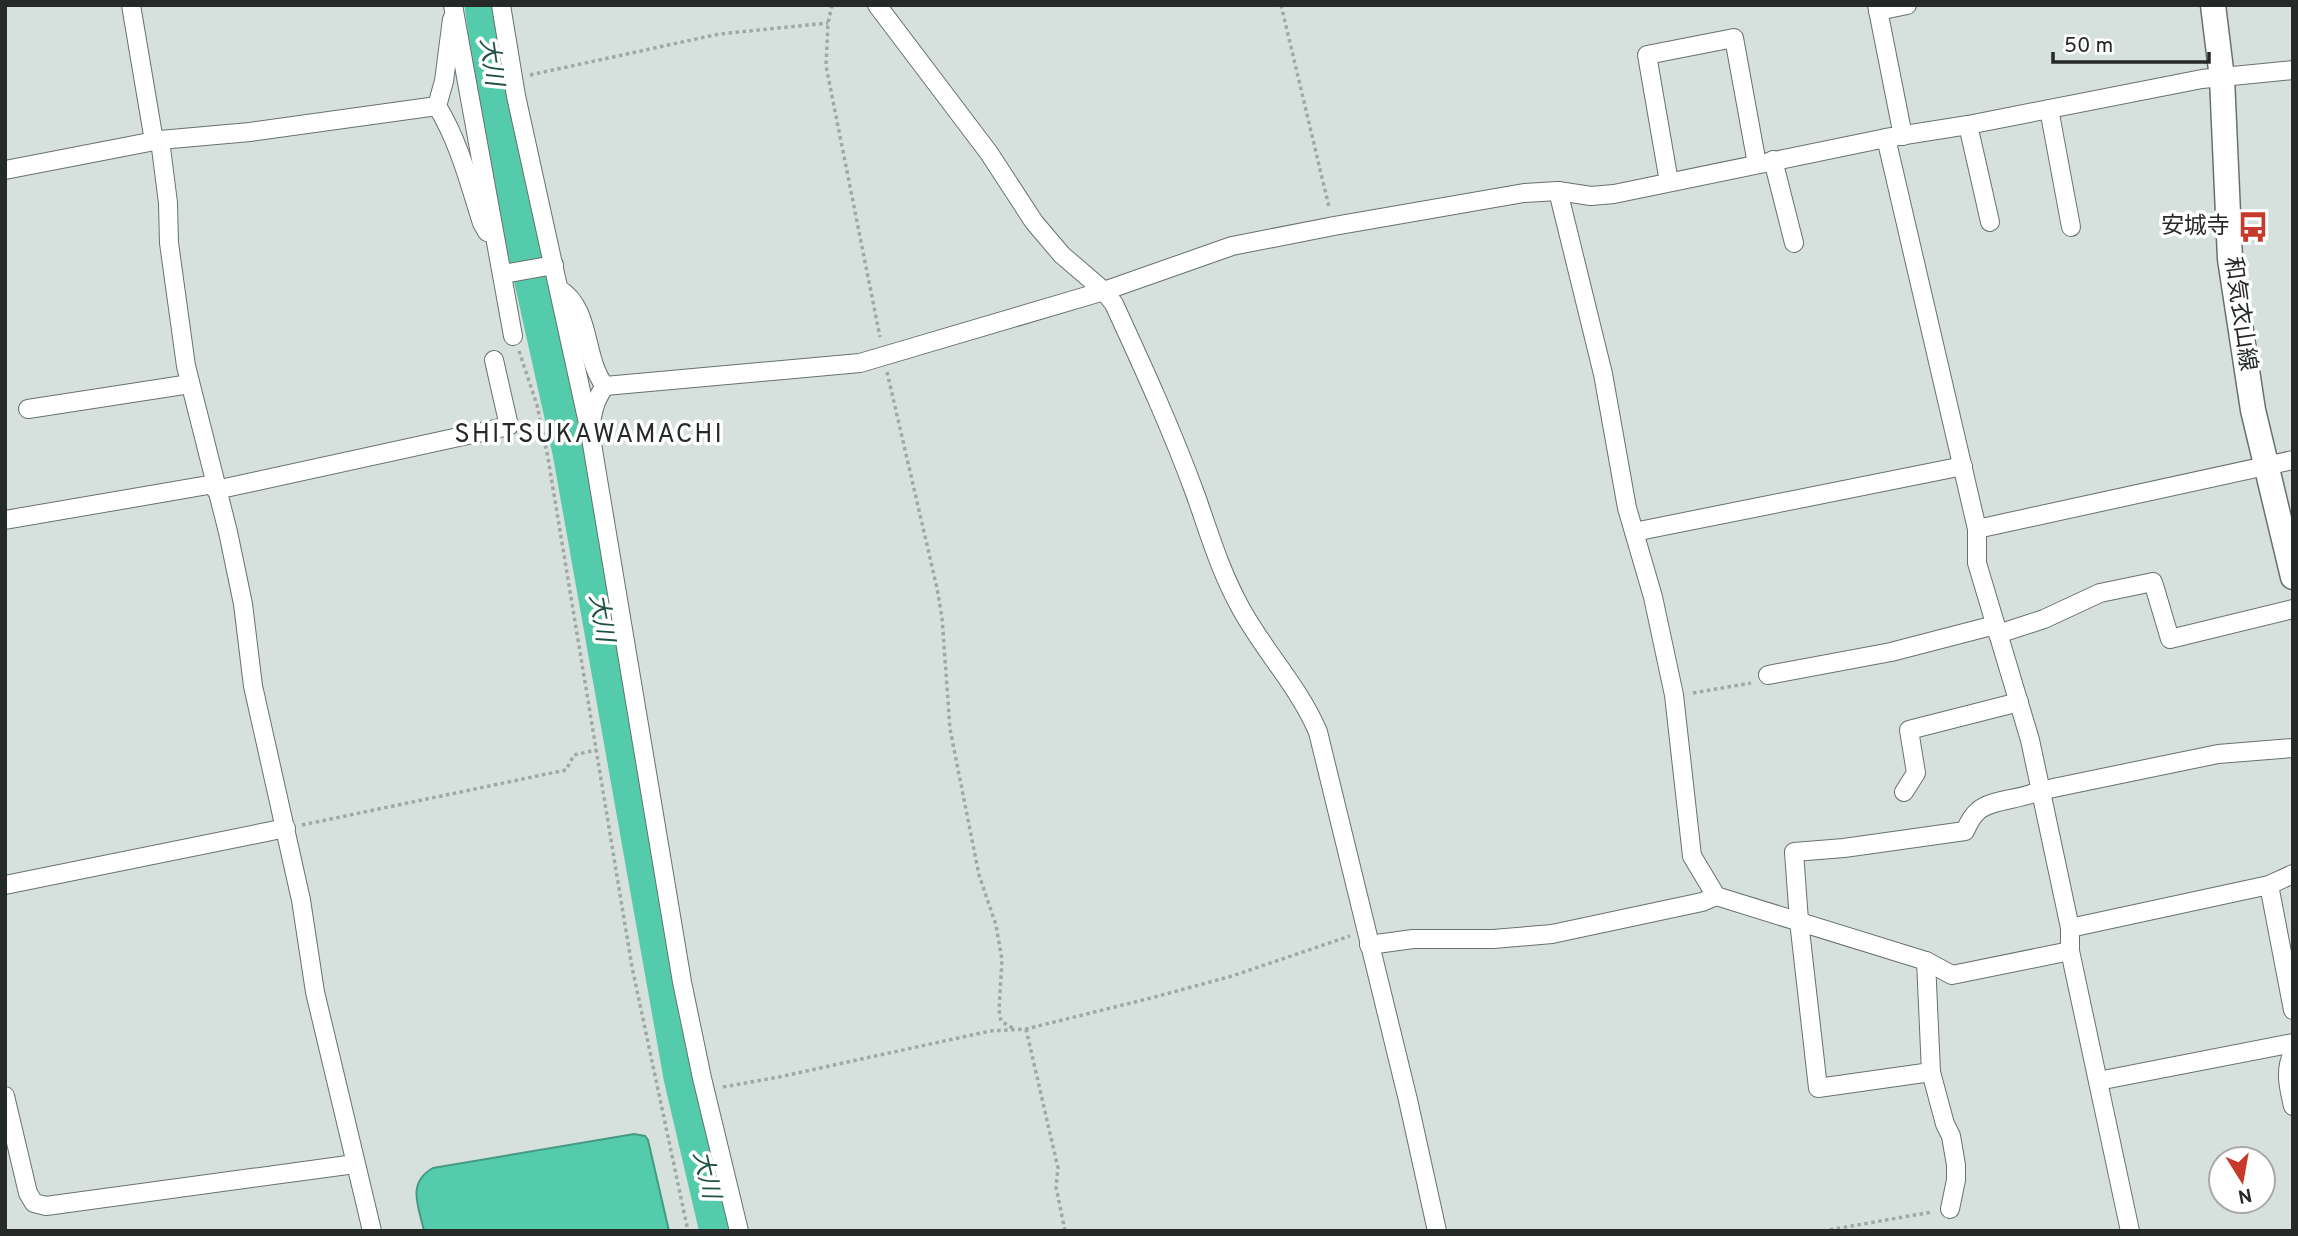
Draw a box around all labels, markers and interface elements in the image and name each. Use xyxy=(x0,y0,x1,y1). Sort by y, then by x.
scale bar xyxy=(2053,21,2209,65)
text: 50 m xyxy=(2064,33,2113,60)
water label: 大川 xyxy=(472,36,509,91)
bus stop icon: 安城寺 xyxy=(2236,210,2270,244)
place label: 安城寺 xyxy=(2161,213,2230,242)
street label: 和気衣山線 xyxy=(2217,255,2261,373)
district label: SHITSUKAWAMACHI xyxy=(454,419,724,452)
water label: 大川 xyxy=(581,592,619,647)
north arrow xyxy=(2207,1145,2277,1215)
water label: 大川 xyxy=(685,1148,726,1205)
text: N xyxy=(2236,1182,2254,1208)

